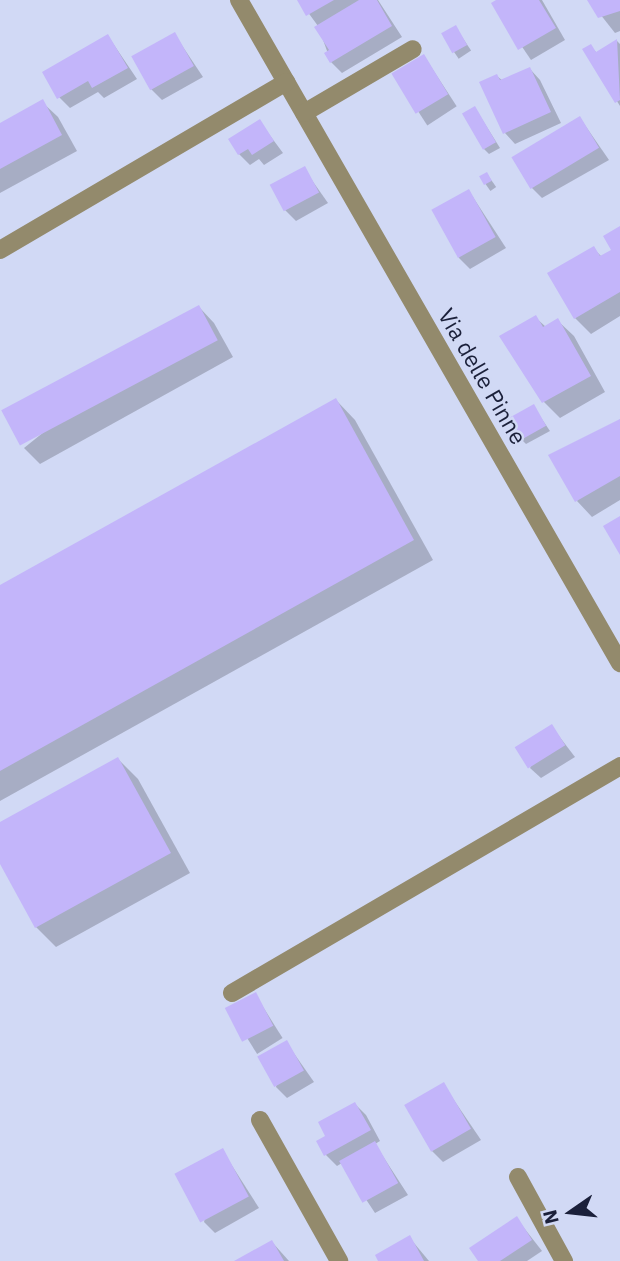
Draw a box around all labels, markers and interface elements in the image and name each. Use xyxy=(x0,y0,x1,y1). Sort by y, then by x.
street label: Via delle Pinne xyxy=(433,303,533,449)
north arrow xyxy=(536,1177,606,1247)
text: N xyxy=(537,1208,564,1227)

